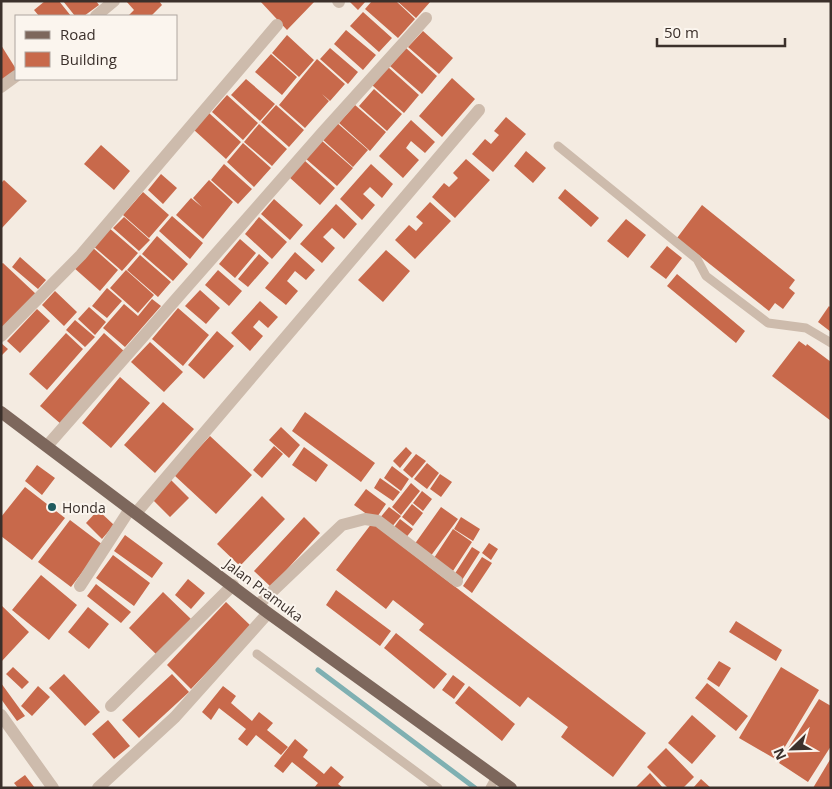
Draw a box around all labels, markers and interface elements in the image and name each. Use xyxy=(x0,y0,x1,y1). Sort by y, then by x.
legend xyxy=(15,15,178,80)
scale bar xyxy=(657,15,784,47)
text: 50 m xyxy=(664,22,699,42)
text: Road xyxy=(60,24,96,44)
text: Building xyxy=(60,49,117,69)
place label: Honda xyxy=(62,498,106,517)
marker: Honda xyxy=(46,501,58,513)
street label: Jalan Pramuka xyxy=(219,553,307,626)
north arrow xyxy=(767,724,817,774)
text: N xyxy=(769,745,791,763)

